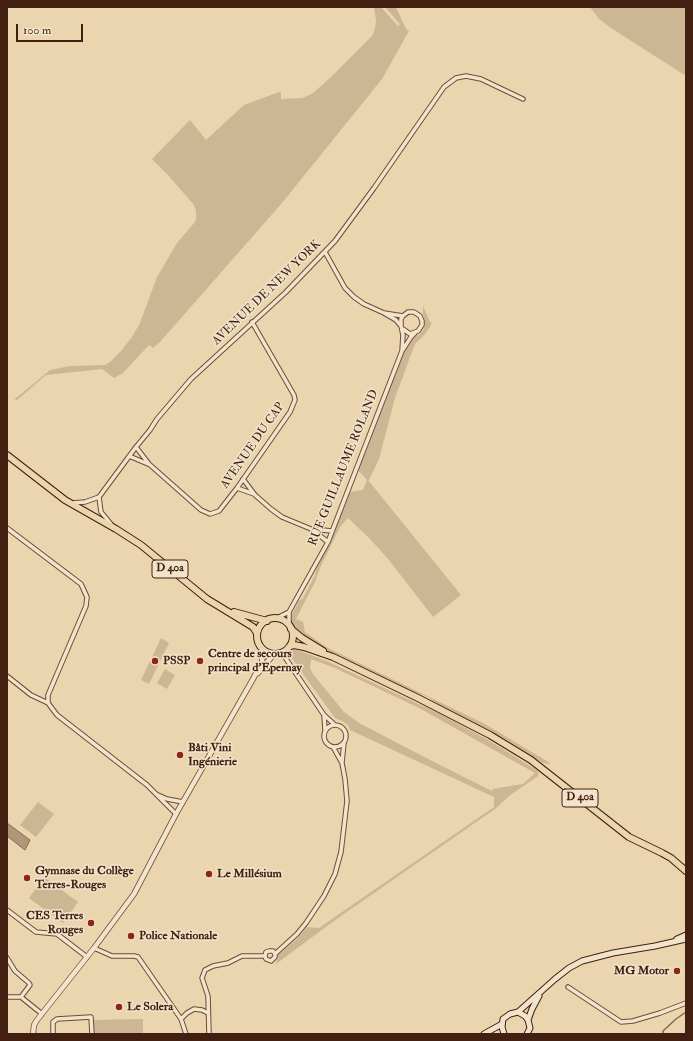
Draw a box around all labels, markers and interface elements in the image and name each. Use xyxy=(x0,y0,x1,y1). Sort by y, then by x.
scale bar xyxy=(18,16,85,42)
text: 100 m xyxy=(23,23,51,38)
street label: AVENUE DE NEW YORK xyxy=(210,237,324,349)
street label: RUE GUILLAUME ROLAND xyxy=(306,388,382,548)
street label: AVENUE DU CAP xyxy=(218,400,288,492)
road number: D 40a xyxy=(152,560,188,578)
place label: Centre de secours principal d'Epernay xyxy=(208,647,302,675)
place label: PSSP xyxy=(163,654,190,668)
marker: PSSP xyxy=(150,656,160,666)
marker: Centre de secours principal d'Epernay xyxy=(195,656,205,666)
place label: Bâti Vini Ingénierie xyxy=(188,741,237,769)
marker: Bâti Vini Ingénierie xyxy=(175,750,185,760)
road number: D 40a xyxy=(562,789,598,807)
place label: Gymnase du Collège Terres-Rouges xyxy=(35,864,134,892)
place label: Le Millésium xyxy=(217,867,282,881)
marker: Le Millésium xyxy=(204,869,214,879)
marker: Gymnase du Collège Terres-Rouges xyxy=(22,873,32,883)
place label: CES Terres Rouges xyxy=(26,909,83,937)
marker: CES Terres Rouges xyxy=(86,918,96,928)
place label: Police Nationale xyxy=(139,929,217,943)
marker: Police Nationale xyxy=(126,931,136,941)
place label: MG Motor xyxy=(614,964,669,978)
marker: MG Motor xyxy=(672,966,682,976)
place label: Le Solera xyxy=(127,1000,173,1014)
marker: Le Solera xyxy=(114,1002,124,1012)

